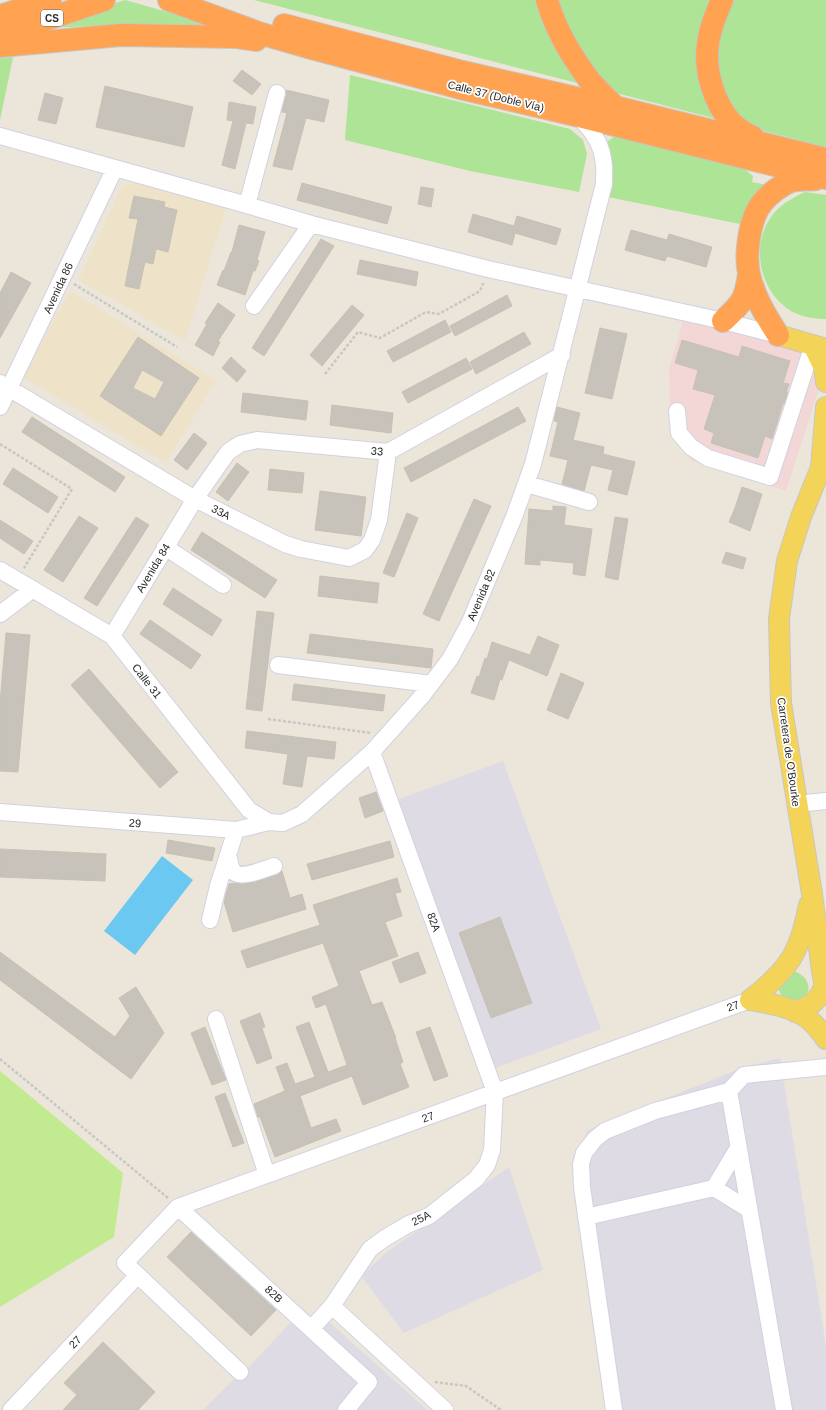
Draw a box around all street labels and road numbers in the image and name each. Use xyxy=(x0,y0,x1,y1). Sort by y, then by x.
road number: CS xyxy=(41,10,63,26)
street label: Calle 37 (Doble Vía) xyxy=(446,78,546,114)
street label: Avenida 86 xyxy=(41,261,75,315)
street label: 33 xyxy=(370,444,384,458)
street label: 33A xyxy=(210,502,233,522)
street label: Avenida 84 xyxy=(134,541,172,595)
street label: Avenida 82 xyxy=(465,567,497,623)
street label: Calle 31 xyxy=(130,661,164,701)
street label: Carretera de O'Bourke xyxy=(775,697,803,807)
street label: 29 xyxy=(128,817,142,829)
street label: 82A xyxy=(425,911,443,934)
street label: 27 xyxy=(725,998,741,1014)
street label: 27 xyxy=(420,1109,436,1125)
street label: 25A xyxy=(410,1208,433,1228)
street label: 82B xyxy=(263,1283,285,1305)
street label: 27 xyxy=(66,1333,84,1351)

